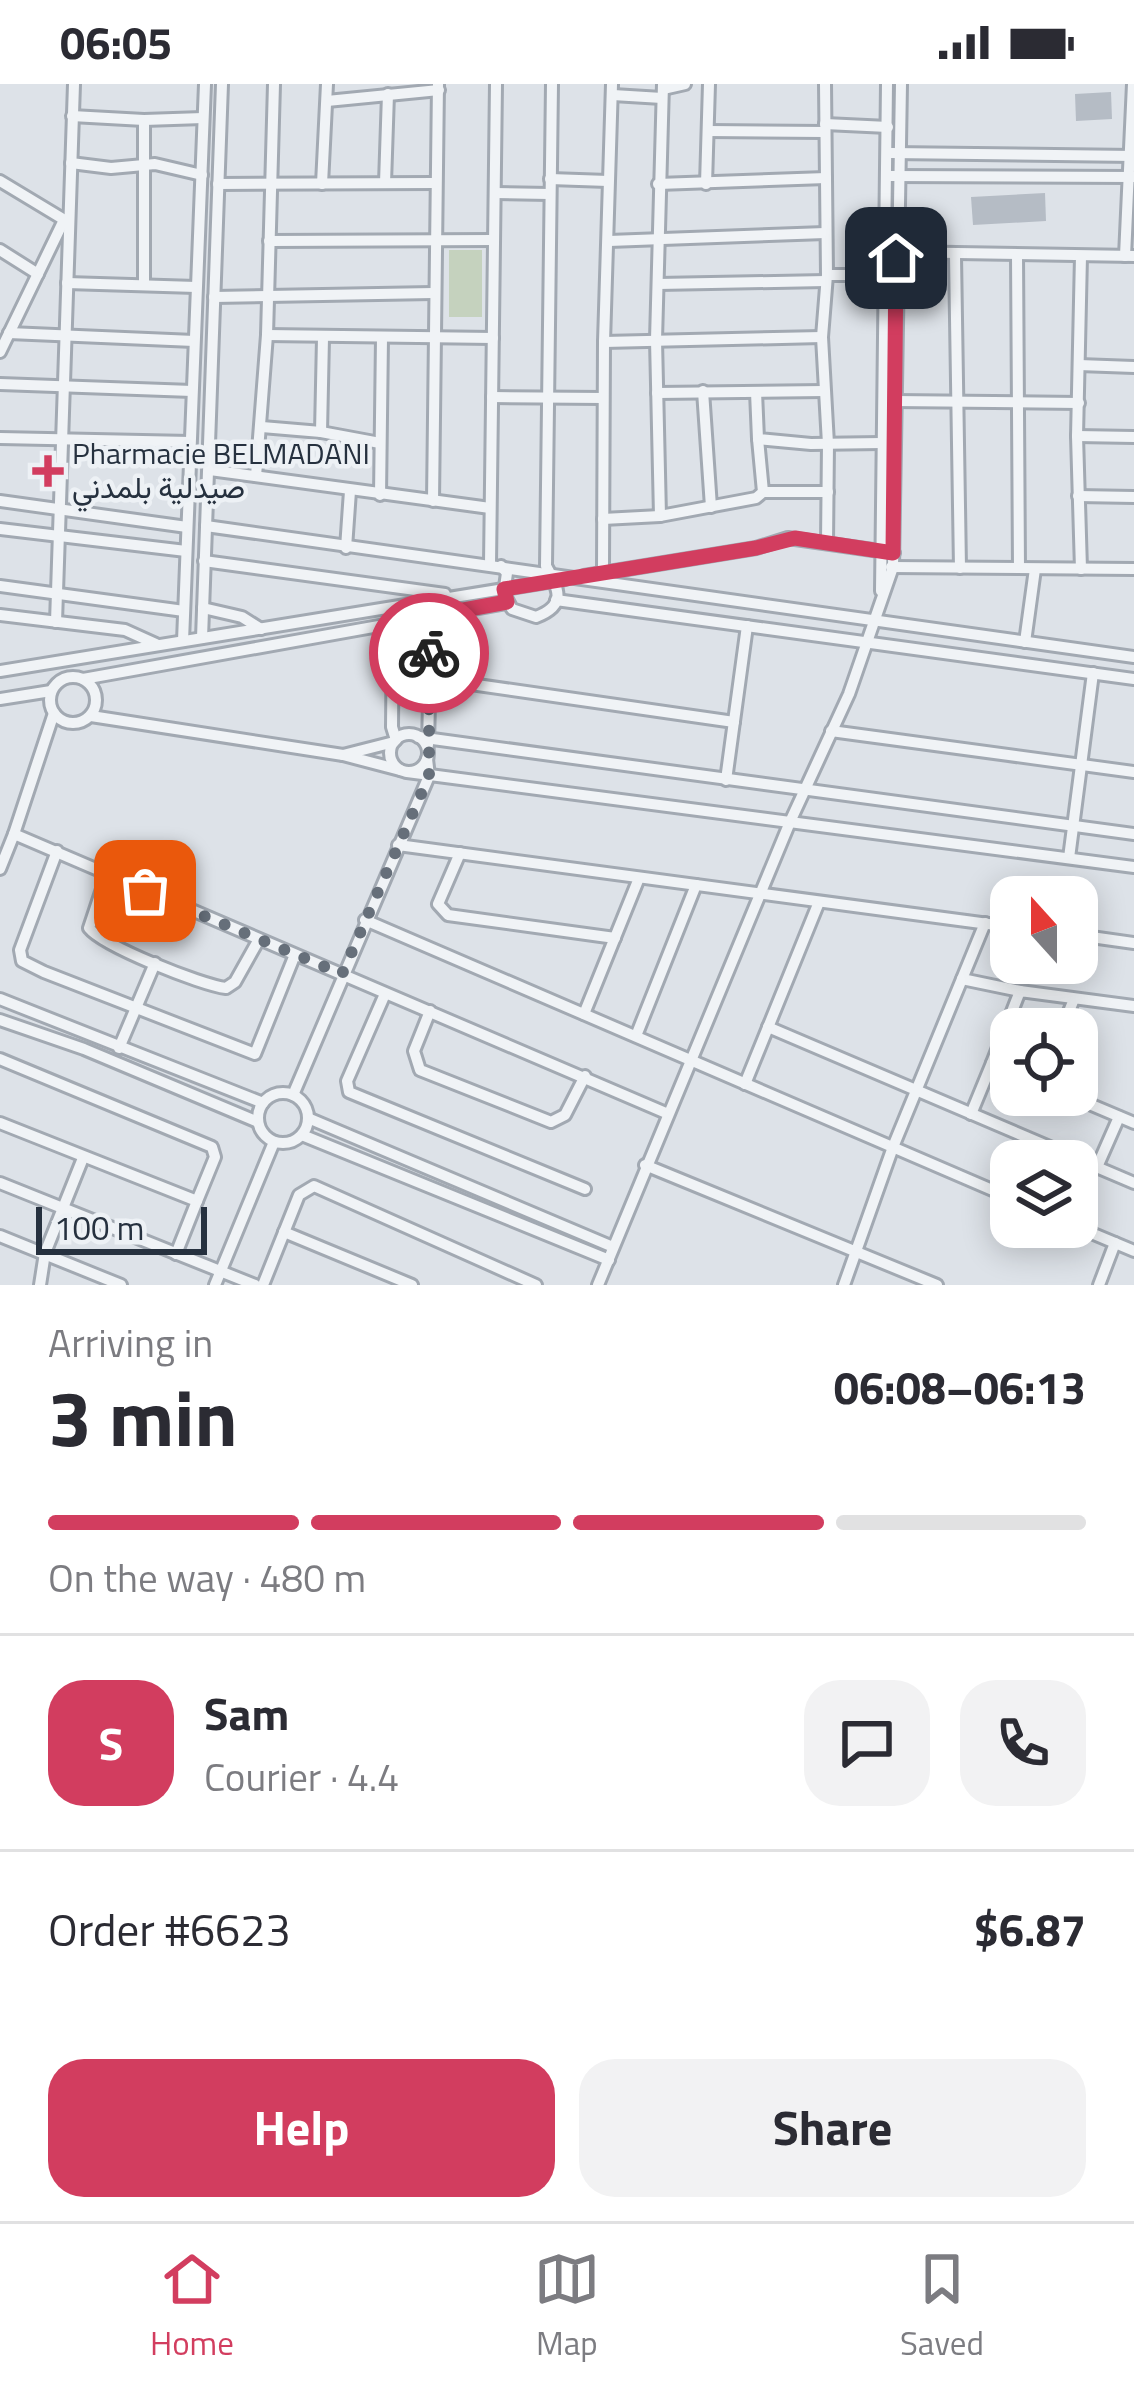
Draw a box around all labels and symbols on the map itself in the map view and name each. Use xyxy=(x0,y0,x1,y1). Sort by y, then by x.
pin xyxy=(845,207,947,309)
place label: Pharmacie BELMADANI صيدلية بلمدني xyxy=(72,430,370,512)
marker: Pharmacie BELMADANI صيدلية بلمدني xyxy=(35,458,61,484)
courier xyxy=(369,593,489,713)
pin xyxy=(94,840,196,942)
north arrow xyxy=(990,876,1098,984)
scale bar xyxy=(36,1201,207,1254)

